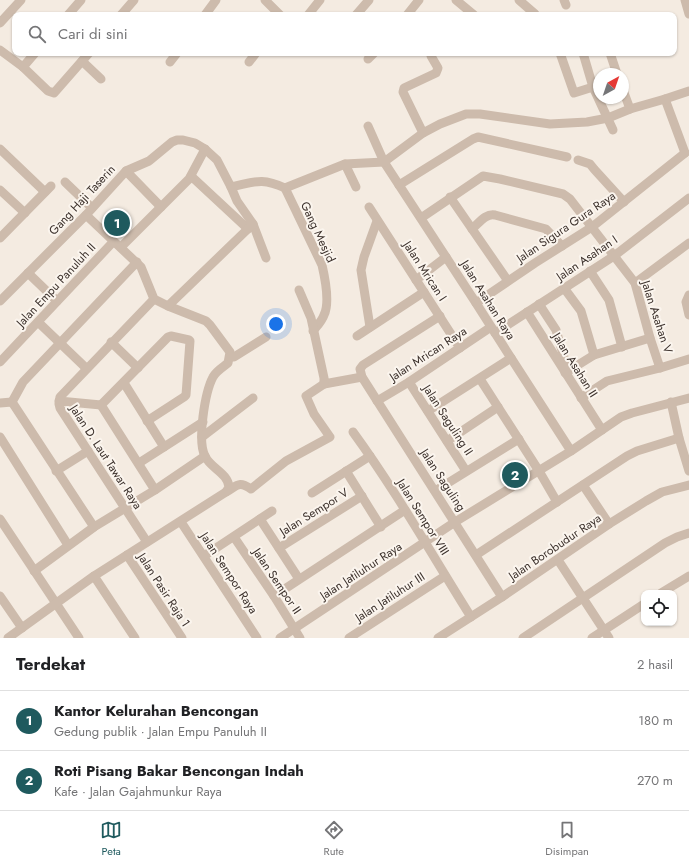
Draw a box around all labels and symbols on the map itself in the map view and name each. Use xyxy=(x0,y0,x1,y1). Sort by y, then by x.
north arrow xyxy=(593,68,629,104)
street label: Gang Haji Taserin xyxy=(45,161,119,239)
street label: Jalan Sigura Gura Raya xyxy=(511,187,619,268)
street label: Gang Mesjid xyxy=(296,199,340,265)
pin: 1 xyxy=(104,208,130,238)
street label: Jalan Asahan I xyxy=(551,231,621,286)
street label: Jalan Mrican I xyxy=(398,236,451,305)
street label: Jalan Empu Panuluh II xyxy=(11,239,100,333)
street label: Jalan Asahan Raya xyxy=(455,255,520,344)
street label: Jalan Asahan V xyxy=(636,276,677,356)
your location xyxy=(266,314,286,334)
street label: Jalan Mrican Raya xyxy=(384,322,470,387)
street label: Jalan Asahan II xyxy=(547,327,602,401)
street label: Jalan Saguling II xyxy=(417,379,478,459)
street label: Jalan D. Laut Tawar Raya xyxy=(64,400,147,513)
street label: Jalan Saguling xyxy=(415,443,470,515)
pin: 2 xyxy=(502,460,528,490)
street label: Jalan Sempor VIII xyxy=(391,474,454,559)
street label: Jalan Sempor V xyxy=(274,484,352,541)
street label: Jalan Borobudur Raya xyxy=(503,509,605,586)
street label: Jalan Sempor Raya xyxy=(195,527,262,617)
street label: Jalan Jatiluhur Raya xyxy=(315,538,406,605)
street label: Jalan Sempor II xyxy=(247,543,306,618)
street label: Jalan Pasir Raja 1 xyxy=(132,548,195,631)
street label: Jalan Jatiluhur III xyxy=(350,568,428,627)

